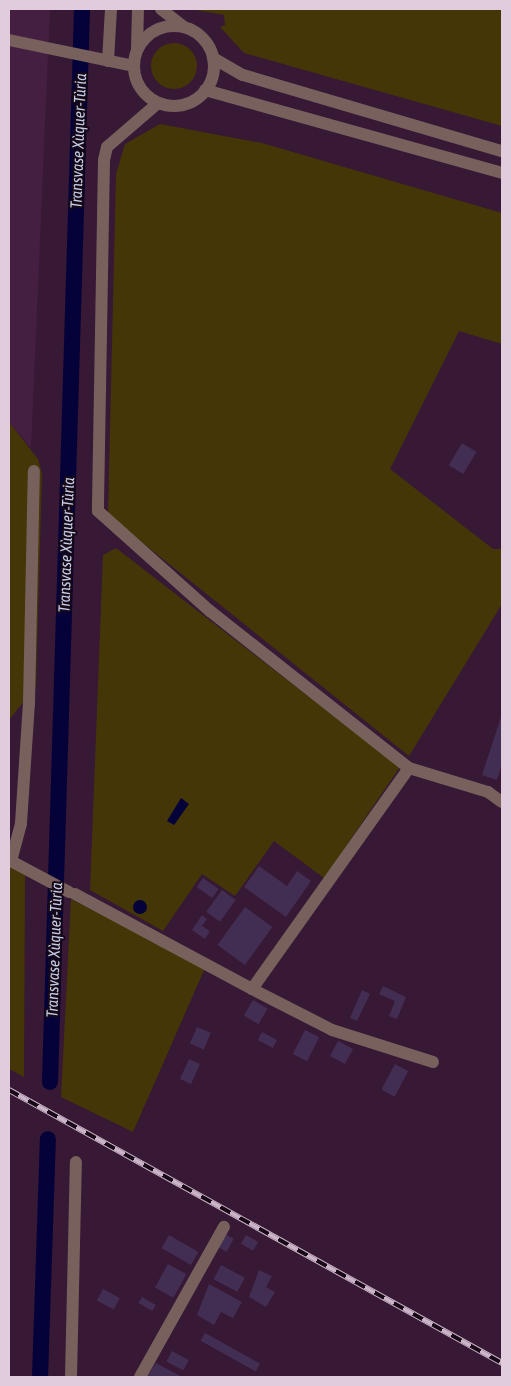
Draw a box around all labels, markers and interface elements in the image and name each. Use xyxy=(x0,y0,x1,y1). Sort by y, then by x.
water label: Transvase Xùquer-Tùria xyxy=(66,73,90,209)
water label: Transvase Xùquer-Tùria xyxy=(54,477,78,613)
water label: Transvase Xùquer-Tùria xyxy=(42,882,66,1018)

